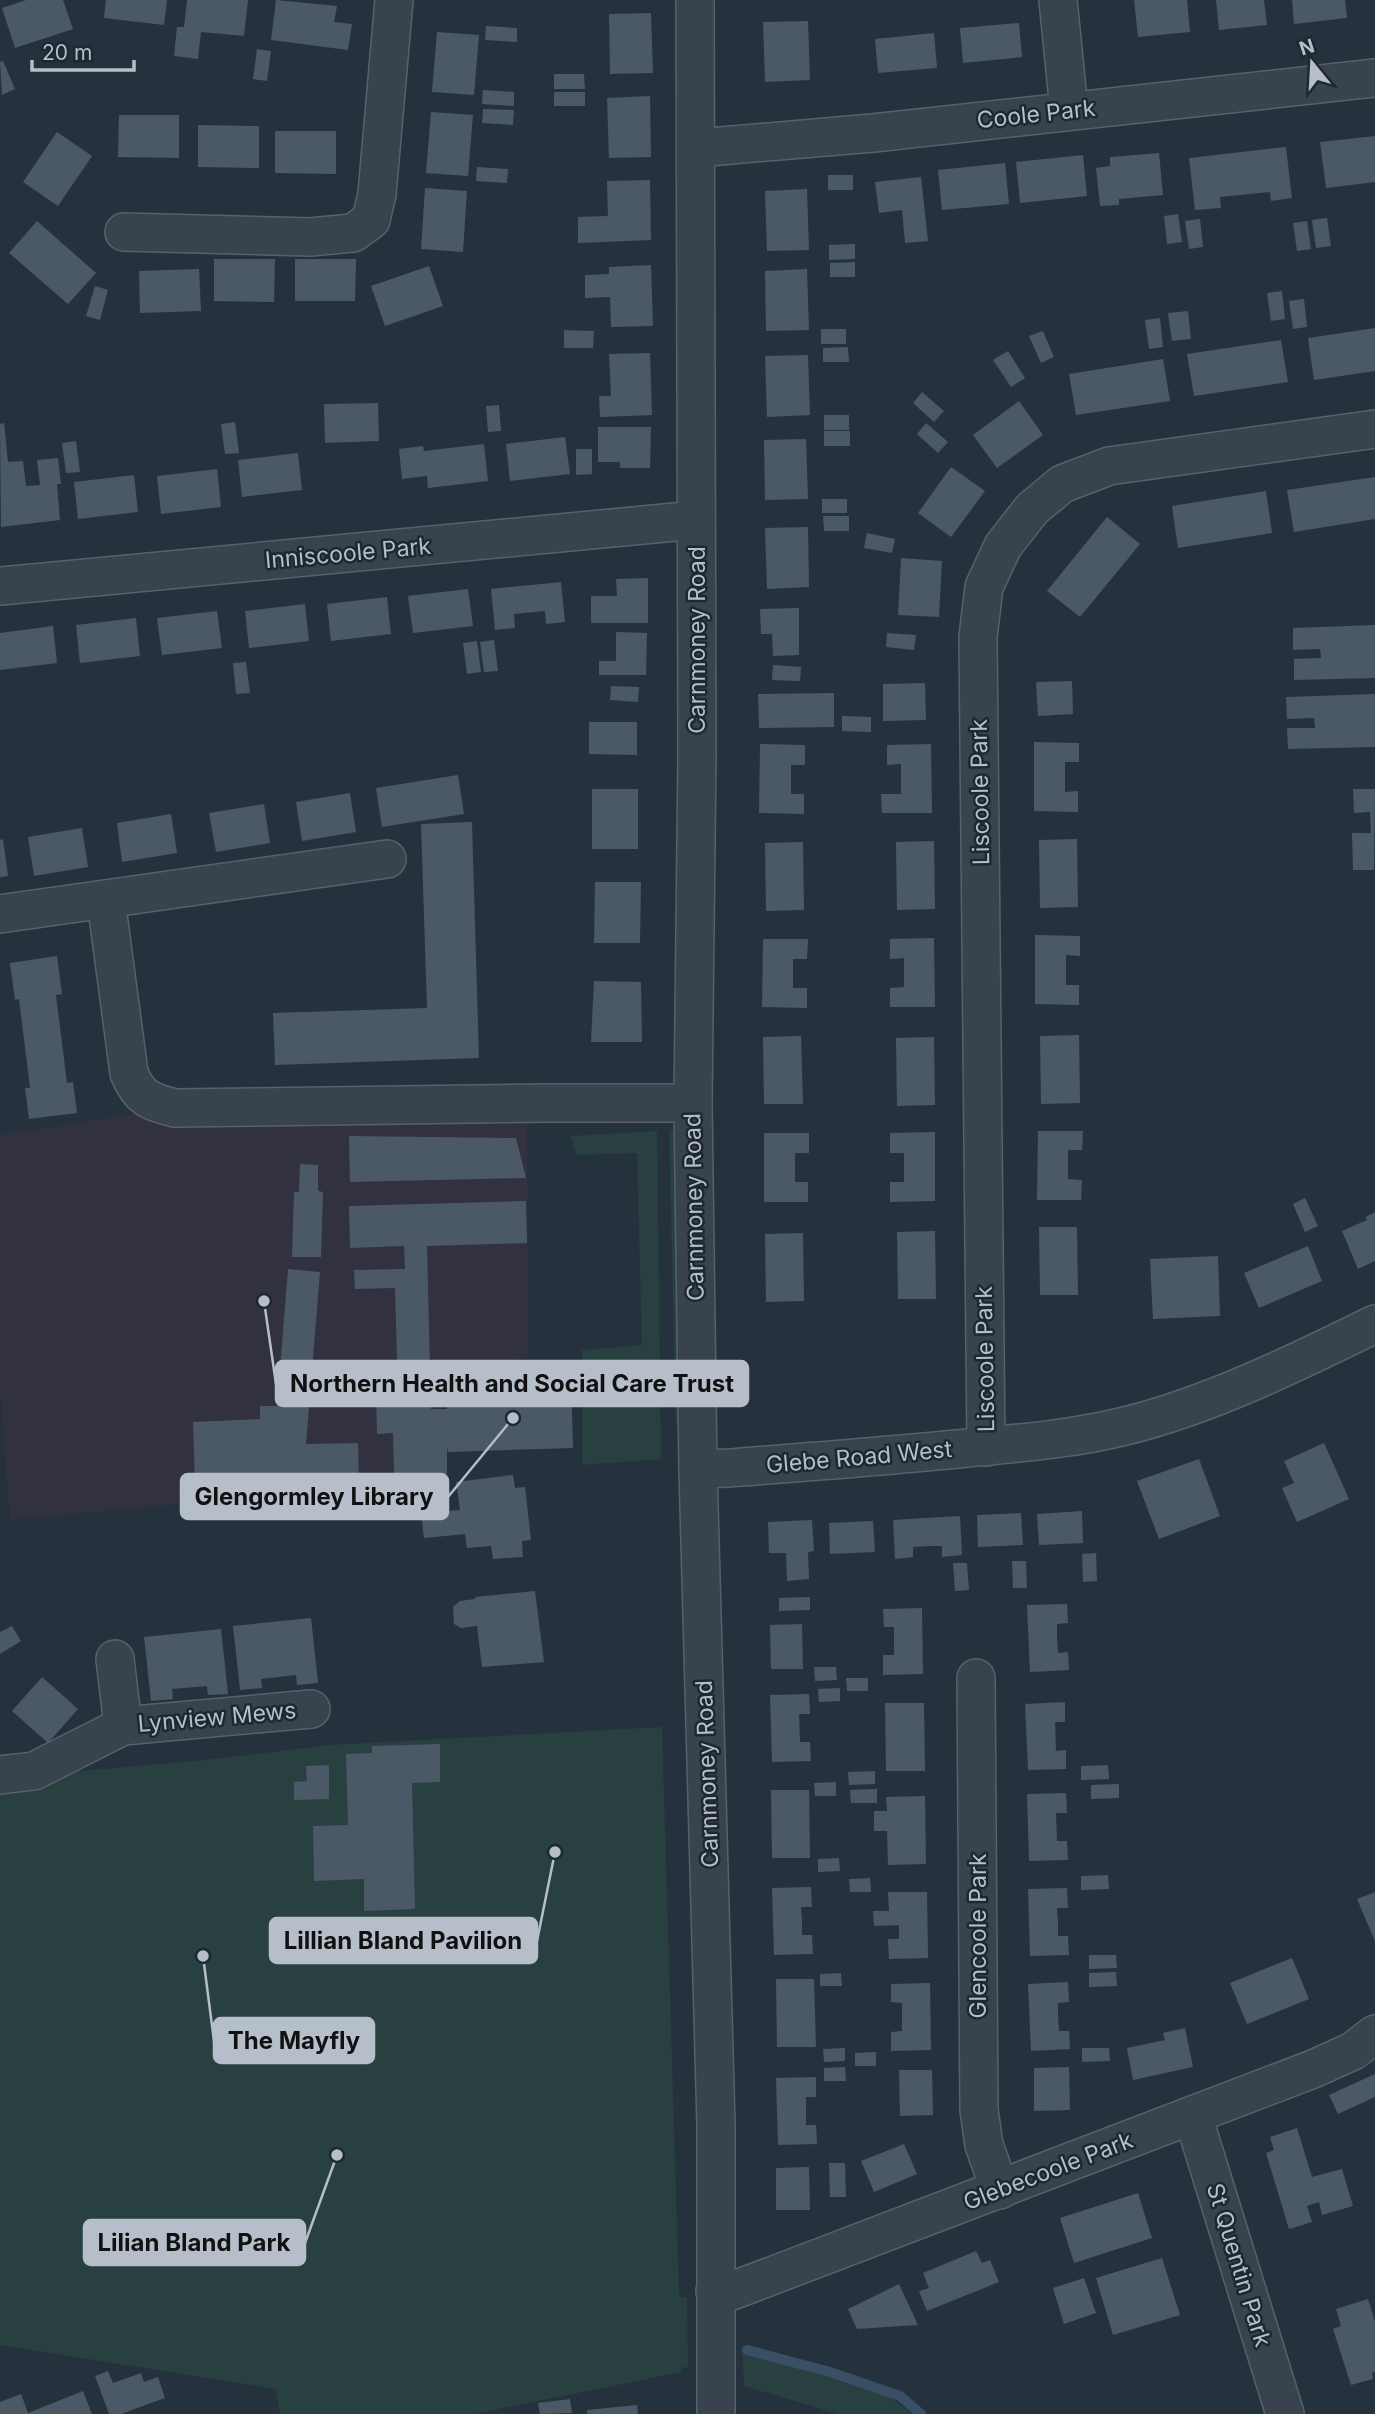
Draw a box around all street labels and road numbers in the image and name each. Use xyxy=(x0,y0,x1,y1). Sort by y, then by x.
street label: Coole Park xyxy=(975,94,1097,134)
street label: Inniscoole Park xyxy=(264,532,433,574)
street label: Carnmoney Road xyxy=(683,546,711,734)
street label: Liscoole Park xyxy=(965,718,995,865)
street label: Carnmoney Road xyxy=(678,1113,710,1301)
street label: Liscoole Park xyxy=(970,1285,1000,1432)
street label: Glebe Road West xyxy=(765,1435,954,1479)
street label: Carnmoney Road xyxy=(690,1680,724,1868)
street label: Lynview Mews xyxy=(137,1696,297,1738)
street label: Glencoole Park xyxy=(964,1853,992,2019)
street label: Glebecoole Park xyxy=(959,2126,1137,2216)
street label: St Quentin Park xyxy=(1201,2180,1277,2350)

